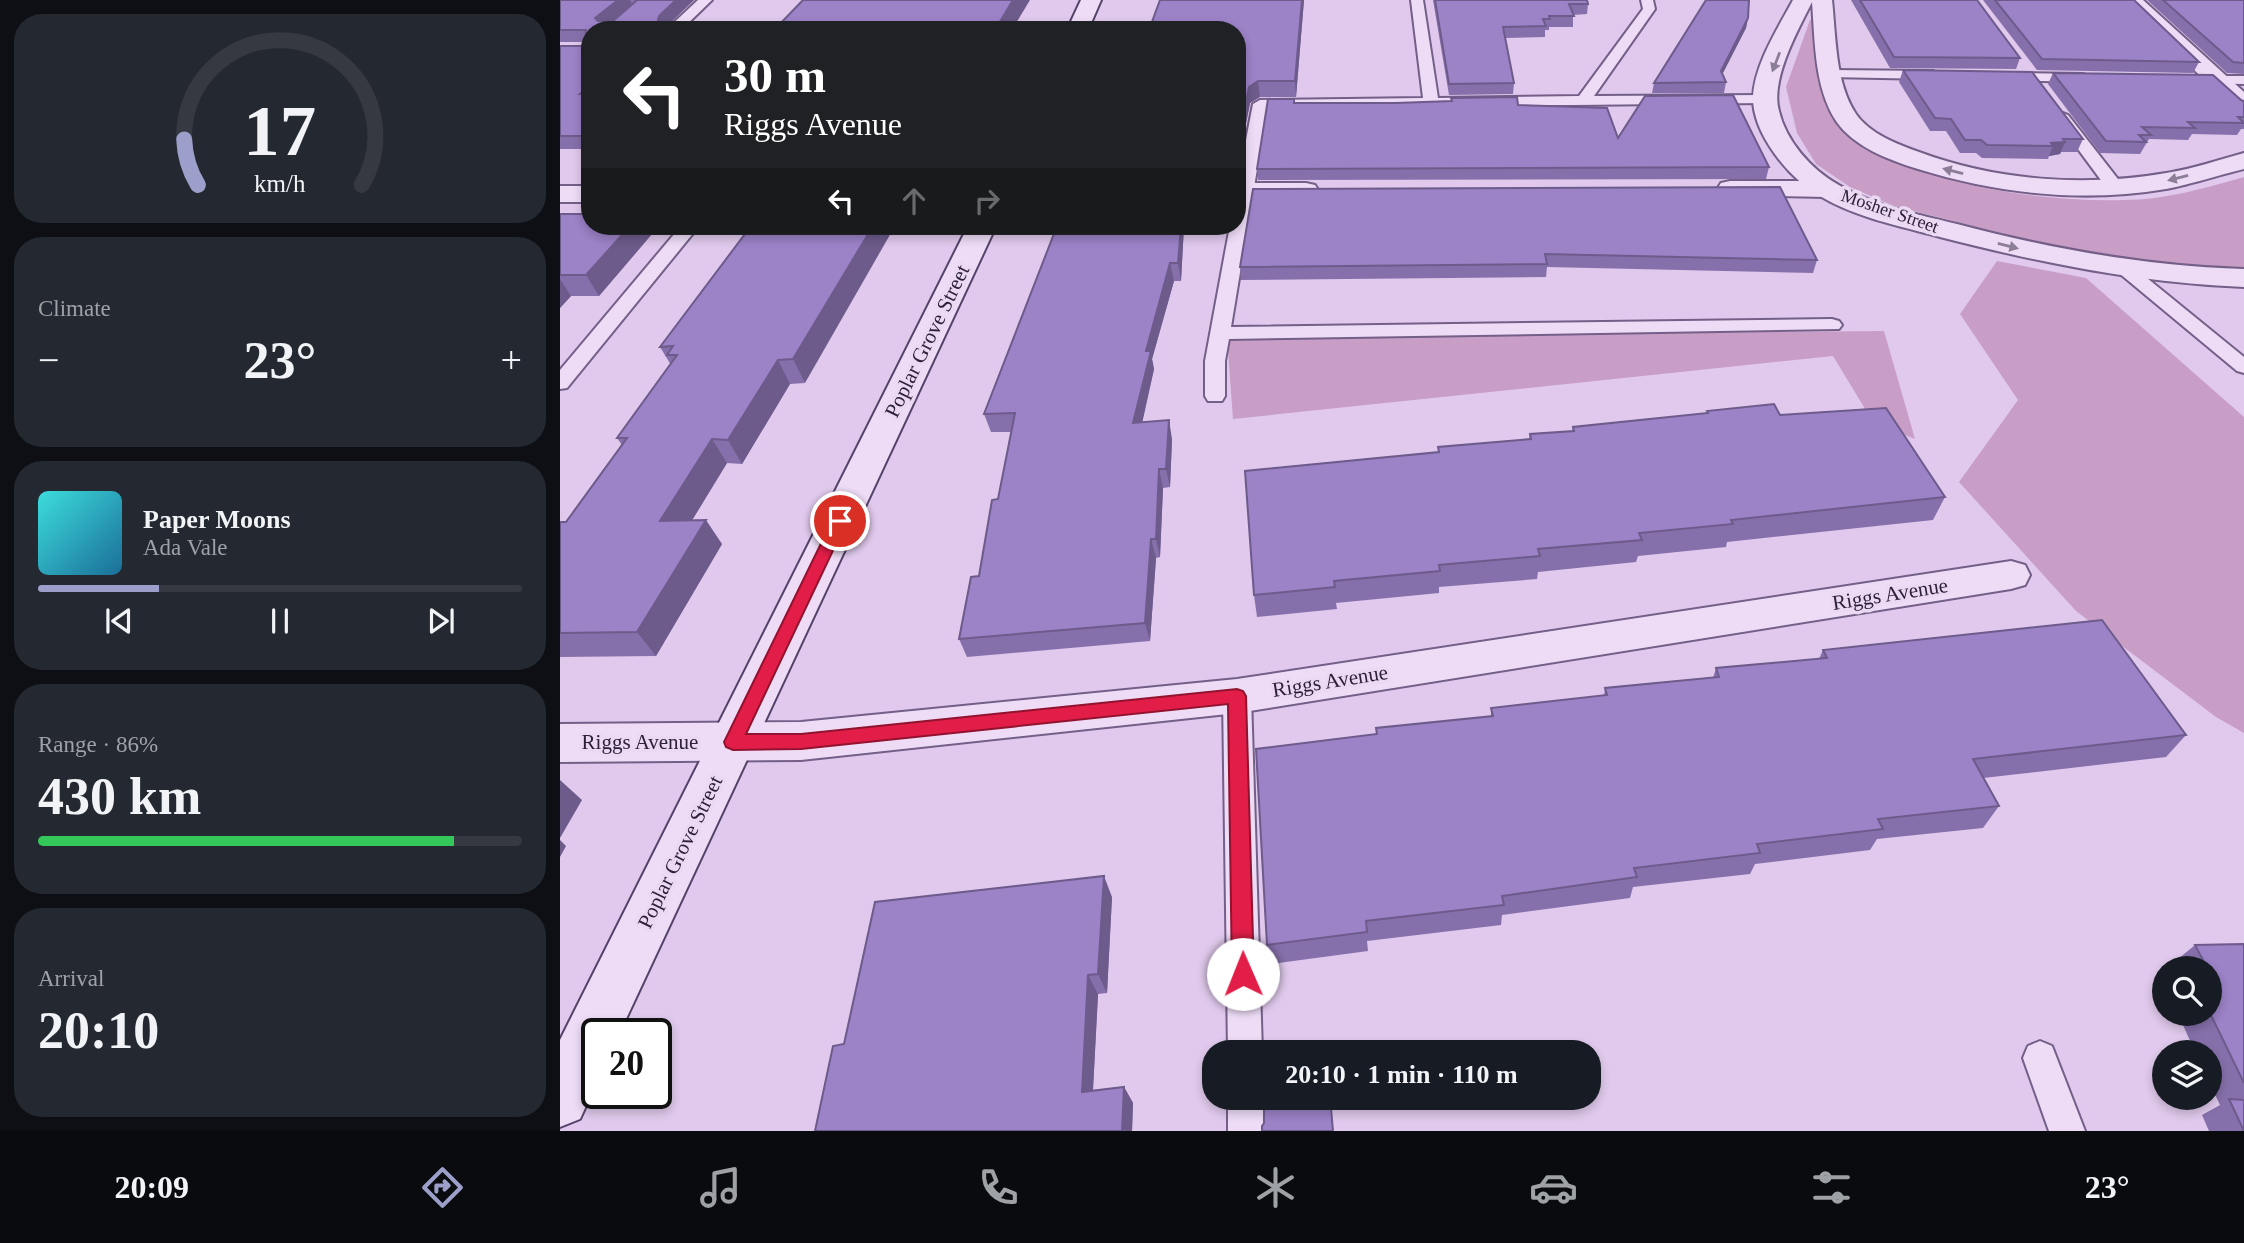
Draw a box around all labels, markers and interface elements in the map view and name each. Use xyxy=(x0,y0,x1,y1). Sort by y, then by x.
text: 30 m xyxy=(724,48,826,103)
icon: left xyxy=(609,49,700,140)
one-way arrow xyxy=(1770,52,1781,73)
text: 17 xyxy=(244,90,316,171)
text: Riggs Avenue xyxy=(724,106,902,142)
one-way arrow xyxy=(1942,165,1964,176)
text: km/h xyxy=(254,170,306,197)
one-way arrow xyxy=(2167,173,2189,184)
icon: left xyxy=(822,182,860,220)
icon: ahead xyxy=(895,182,933,220)
icon: right xyxy=(968,182,1006,220)
street label: Mosher Street xyxy=(1839,185,1941,237)
one-way arrow xyxy=(1997,241,2019,252)
street label: Poplar Grove Street xyxy=(880,261,974,421)
text: Climate xyxy=(38,296,111,321)
text: 23° xyxy=(244,332,316,389)
text: − xyxy=(38,339,59,381)
text: + xyxy=(501,339,522,381)
pin xyxy=(810,491,870,551)
icon: arrive xyxy=(821,502,859,540)
text: Paper Moons xyxy=(143,505,291,534)
text: Ada Vale xyxy=(143,535,228,560)
street label: Riggs Avenue xyxy=(1830,573,1950,615)
icon: previous xyxy=(100,602,138,640)
icon: pause xyxy=(261,602,299,640)
icon: next xyxy=(422,602,460,640)
street label: Riggs Avenue xyxy=(1270,660,1390,702)
street label: Riggs Avenue xyxy=(582,730,698,754)
text: Range · 86% xyxy=(38,732,158,757)
text: 430 km xyxy=(38,768,201,825)
street label: Poplar Grove Street xyxy=(633,772,727,932)
position arrow xyxy=(1206,937,1280,1011)
map controls xyxy=(2152,956,2222,1110)
button: search xyxy=(2152,956,2222,1026)
text: Arrival xyxy=(38,966,104,991)
text: 20:10 xyxy=(38,1002,159,1059)
speed limit sign: 20 xyxy=(581,1018,672,1109)
button: layers xyxy=(2152,1040,2222,1110)
text: 20:10 · 1 min · 110 m xyxy=(1285,1060,1518,1089)
icon: directions xyxy=(418,1163,467,1212)
icon: music xyxy=(696,1163,745,1212)
icon: phone xyxy=(974,1163,1023,1212)
icon: climate xyxy=(1251,1163,1300,1212)
icon: car xyxy=(1529,1163,1578,1212)
icon: filters xyxy=(1807,1163,1856,1212)
text: 20:09 xyxy=(114,1169,189,1205)
text: 23° xyxy=(2085,1169,2130,1205)

